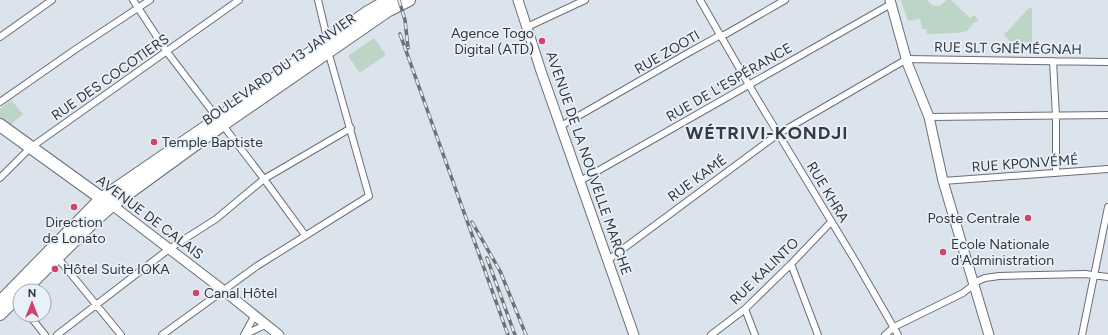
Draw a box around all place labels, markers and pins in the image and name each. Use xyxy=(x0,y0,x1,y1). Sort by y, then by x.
place label: Agence Togo Digital (ATD) xyxy=(451,25,534,58)
marker: Agence Togo Digital (ATD) xyxy=(537,36,547,46)
place label: Temple Baptiste xyxy=(162,134,263,151)
marker: Temple Baptiste xyxy=(149,137,159,147)
marker: Direction de Lonato xyxy=(69,202,79,212)
place label: Poste Centrale xyxy=(928,210,1020,227)
marker: Poste Centrale xyxy=(1023,213,1033,223)
place label: Direction de Lonato xyxy=(42,214,106,247)
place label: Ecole Nationale d'Administration xyxy=(951,236,1054,269)
marker: Ecole Nationale d'Administration xyxy=(938,247,948,257)
place label: Hôtel Suite IOKA xyxy=(63,261,170,278)
marker: Hôtel Suite IOKA xyxy=(50,264,60,274)
place label: Canal Hôtel xyxy=(204,285,277,302)
marker: Canal Hôtel xyxy=(191,288,201,298)

